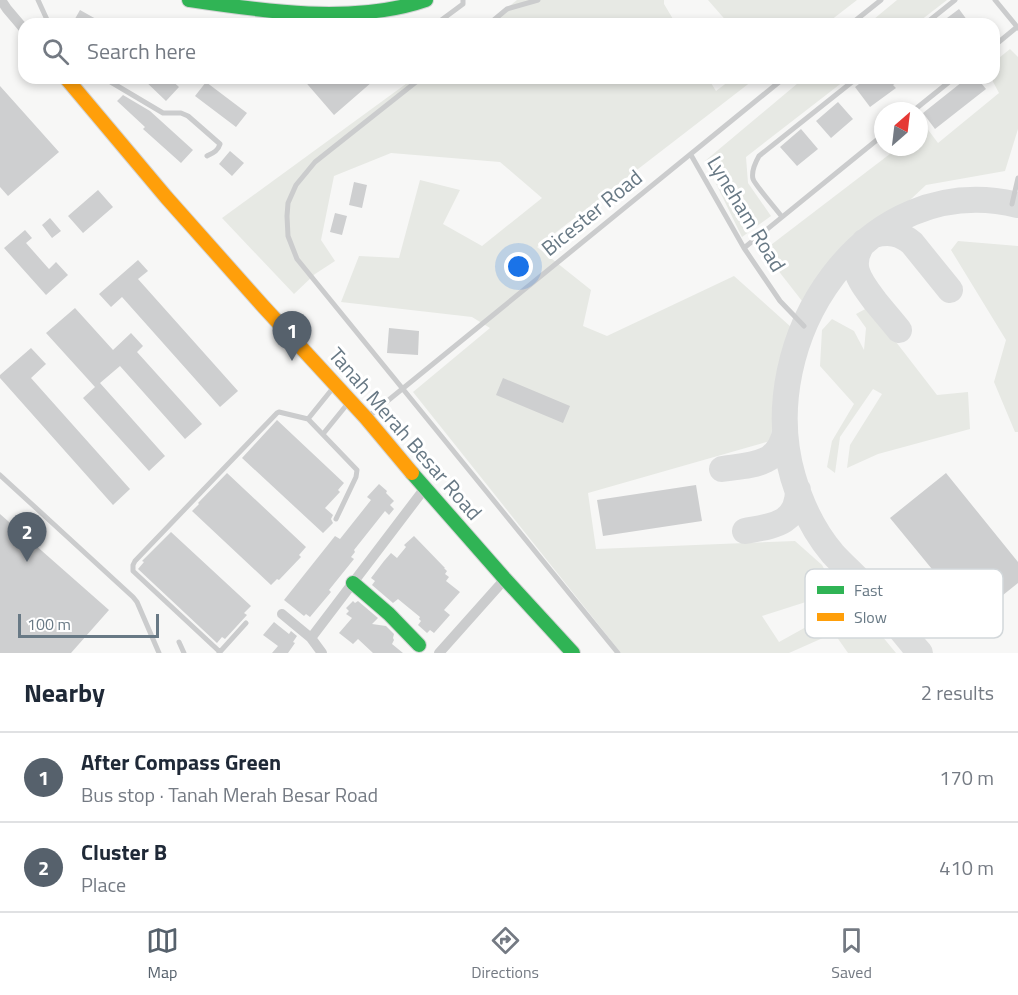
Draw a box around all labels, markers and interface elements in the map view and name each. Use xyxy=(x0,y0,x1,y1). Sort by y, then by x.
search box xyxy=(18,18,1000,84)
text: Search here xyxy=(87,34,196,68)
icon: search xyxy=(39,35,72,68)
north arrow xyxy=(874,102,928,156)
street label: Lyneham Road xyxy=(700,149,794,278)
street label: Bicester Road xyxy=(534,161,649,263)
your location xyxy=(504,252,533,281)
pin: 1 xyxy=(272,312,312,361)
street label: Tanah Merah Besar Road xyxy=(321,340,490,527)
pin: 2 xyxy=(8,512,46,562)
legend xyxy=(805,569,1003,638)
text: Fast xyxy=(854,578,883,602)
text: Slow xyxy=(854,605,887,629)
scale bar xyxy=(18,611,159,638)
text: 100 m xyxy=(27,612,71,636)
text: Nearby xyxy=(24,673,105,712)
text: 2 results xyxy=(921,677,994,708)
text: After Compass Green xyxy=(81,745,281,779)
text: 1 xyxy=(38,762,49,793)
text: 170 m xyxy=(939,762,994,793)
text: Bus stop · Tanah Merah Besar Road xyxy=(81,779,378,810)
text: Cluster B xyxy=(81,835,167,869)
text: 2 xyxy=(38,852,49,883)
text: 410 m xyxy=(939,852,994,883)
text: Place xyxy=(81,869,126,900)
tab: Map xyxy=(146,924,179,984)
tab: Directions xyxy=(471,924,539,984)
tab: Saved xyxy=(831,924,872,984)

